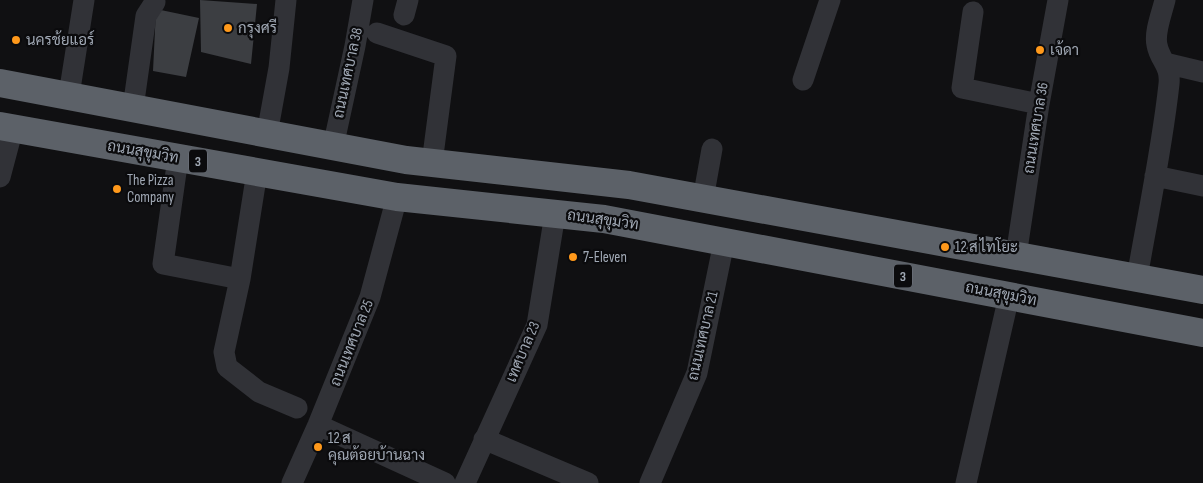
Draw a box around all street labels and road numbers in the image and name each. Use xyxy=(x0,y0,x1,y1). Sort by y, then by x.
street label: ถนนเทศบาล 38 xyxy=(329,26,367,120)
street label: ถนนเทศบาล 36 xyxy=(1019,81,1053,175)
street label: ถนนสุขุมวิท xyxy=(106,136,180,169)
road number: 3 xyxy=(189,150,207,172)
street label: ถนนสุขุมวิท xyxy=(566,206,640,235)
road number: 3 xyxy=(894,264,912,288)
street label: ถนนสุขุมวิท xyxy=(964,278,1038,311)
street label: ถนนเทศบาล 21 xyxy=(684,289,723,382)
street label: ถนนเทศบาล 25 xyxy=(326,297,378,389)
street label: เทศบาล 23 xyxy=(502,319,544,385)

